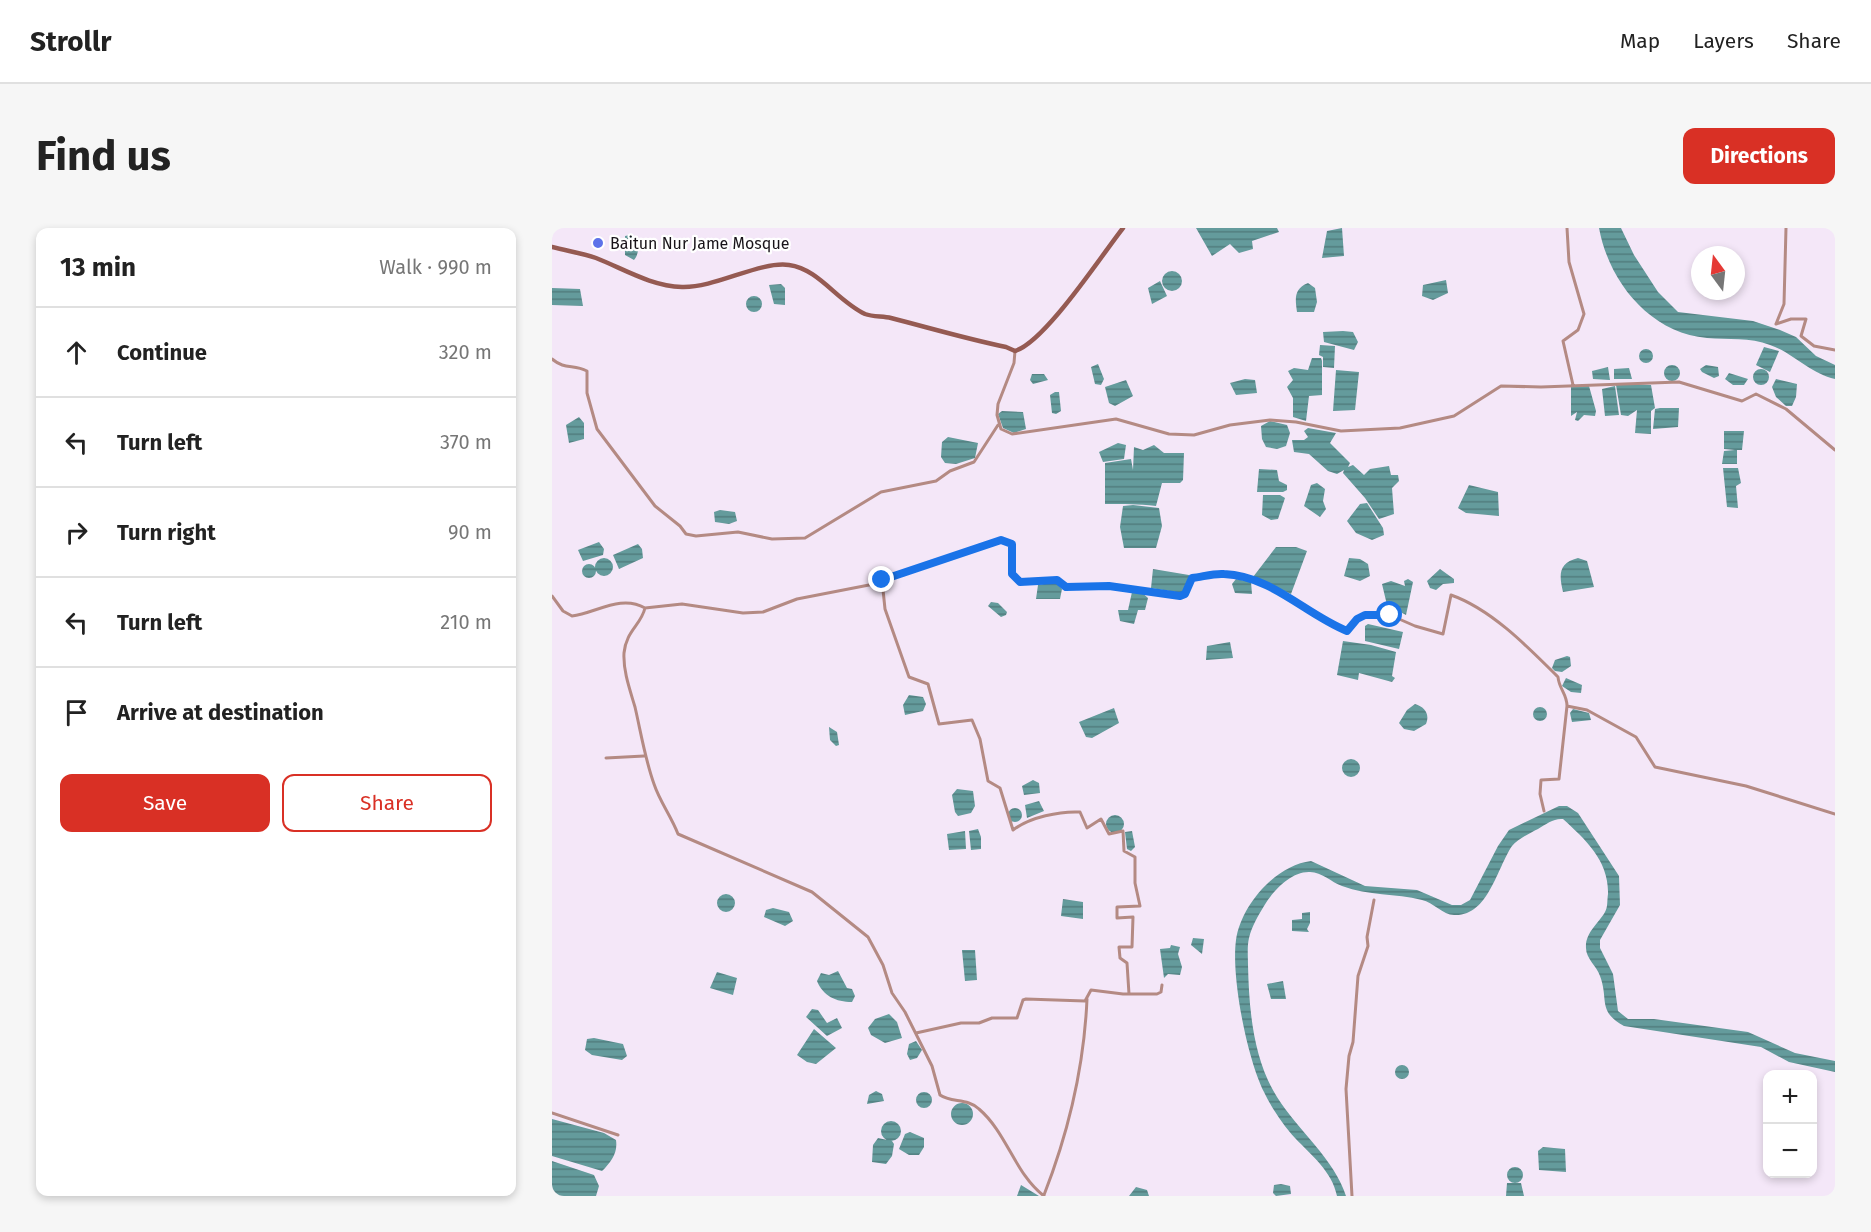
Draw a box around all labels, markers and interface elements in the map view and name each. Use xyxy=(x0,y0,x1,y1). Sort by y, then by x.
text: Strollr xyxy=(30,25,111,58)
text: Map xyxy=(1620,28,1660,54)
text: Layers xyxy=(1693,28,1754,54)
text: Share xyxy=(1787,28,1841,54)
button: Directions xyxy=(1683,128,1835,184)
text: Find us xyxy=(36,131,171,181)
place label: Baitun Nur Jame Mosque xyxy=(610,234,789,253)
marker: Baitun Nur Jame Mosque xyxy=(591,236,605,250)
north arrow xyxy=(1691,246,1745,300)
text: 13 min xyxy=(60,252,136,283)
text: Walk · 990 m xyxy=(379,255,492,279)
icon: ahead xyxy=(60,336,93,369)
text: Continue xyxy=(117,339,207,366)
text: 320 m xyxy=(439,340,492,364)
icon: left xyxy=(60,426,93,459)
text: Turn left xyxy=(117,429,202,456)
text: 370 m xyxy=(440,430,492,454)
icon: right xyxy=(60,516,93,549)
text: Turn right xyxy=(117,519,216,546)
text: 90 m xyxy=(448,520,492,544)
route end xyxy=(868,566,894,592)
route start xyxy=(1376,601,1402,627)
icon: left xyxy=(60,606,93,639)
text: Turn left xyxy=(117,609,202,636)
text: 210 m xyxy=(440,610,492,634)
icon: arrive xyxy=(60,696,93,729)
text: Arrive at destination xyxy=(117,699,324,726)
button: Save xyxy=(60,774,270,832)
button: Share xyxy=(282,774,492,832)
map controls xyxy=(1763,1070,1817,1178)
button: + xyxy=(1763,1070,1817,1124)
button: − xyxy=(1763,1124,1817,1178)

